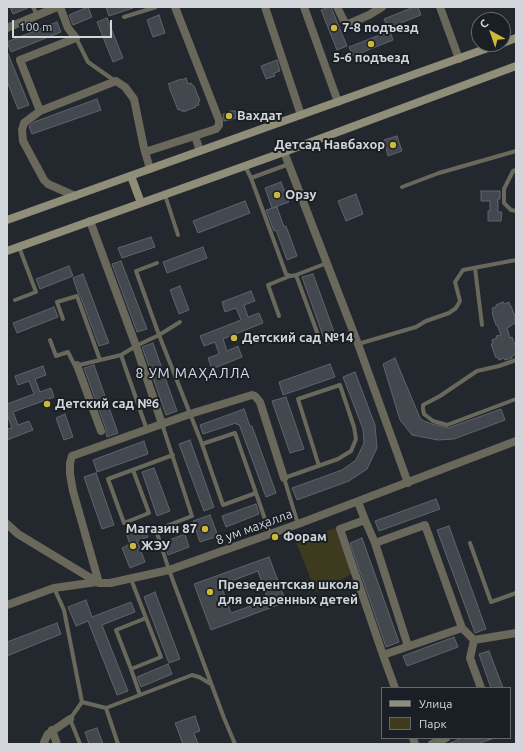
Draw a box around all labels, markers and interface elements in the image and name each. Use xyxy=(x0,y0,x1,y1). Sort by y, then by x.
scale bar xyxy=(14,12,114,38)
north arrow xyxy=(471,12,511,52)
text: С xyxy=(477,17,490,30)
text: 100 m xyxy=(19,20,52,33)
place label: 7-8 подъезд xyxy=(342,20,418,36)
marker: 7-8 подъезд xyxy=(329,23,339,33)
marker: 5-6 подъезд xyxy=(366,39,376,49)
place label: 5-6 подъезд xyxy=(333,50,409,66)
place label: Вахдат xyxy=(237,108,282,124)
marker: Вахдат xyxy=(224,111,234,121)
place label: Детсад Навбахор xyxy=(274,137,385,153)
marker: Детсад Навбахор xyxy=(388,140,398,150)
place label: Орзу xyxy=(285,187,316,203)
marker: Орзу xyxy=(272,190,282,200)
place label: Детский сад №14 xyxy=(242,330,353,346)
marker: Детский сад №14 xyxy=(229,333,239,343)
district label: 8 УМ МАҲАЛЛА xyxy=(136,365,250,381)
place label: Детский сад №6 xyxy=(55,396,159,412)
marker: Детский сад №6 xyxy=(42,399,52,409)
street label: 8 ум маҳалла xyxy=(214,506,294,548)
place label: Магазин 87 xyxy=(126,521,197,537)
marker: Магазин 87 xyxy=(200,524,210,534)
place label: Форам xyxy=(283,529,327,545)
marker: Форам xyxy=(270,532,280,542)
place label: ЖЭУ xyxy=(141,538,170,554)
marker: ЖЭУ xyxy=(128,541,138,551)
place label: Презедентская школа для одаренных детей xyxy=(218,577,359,608)
marker: Презедентская школа для одаренных детей xyxy=(205,587,215,597)
legend xyxy=(381,687,511,739)
text: Улица xyxy=(419,697,452,710)
text: Парк xyxy=(419,717,447,730)

